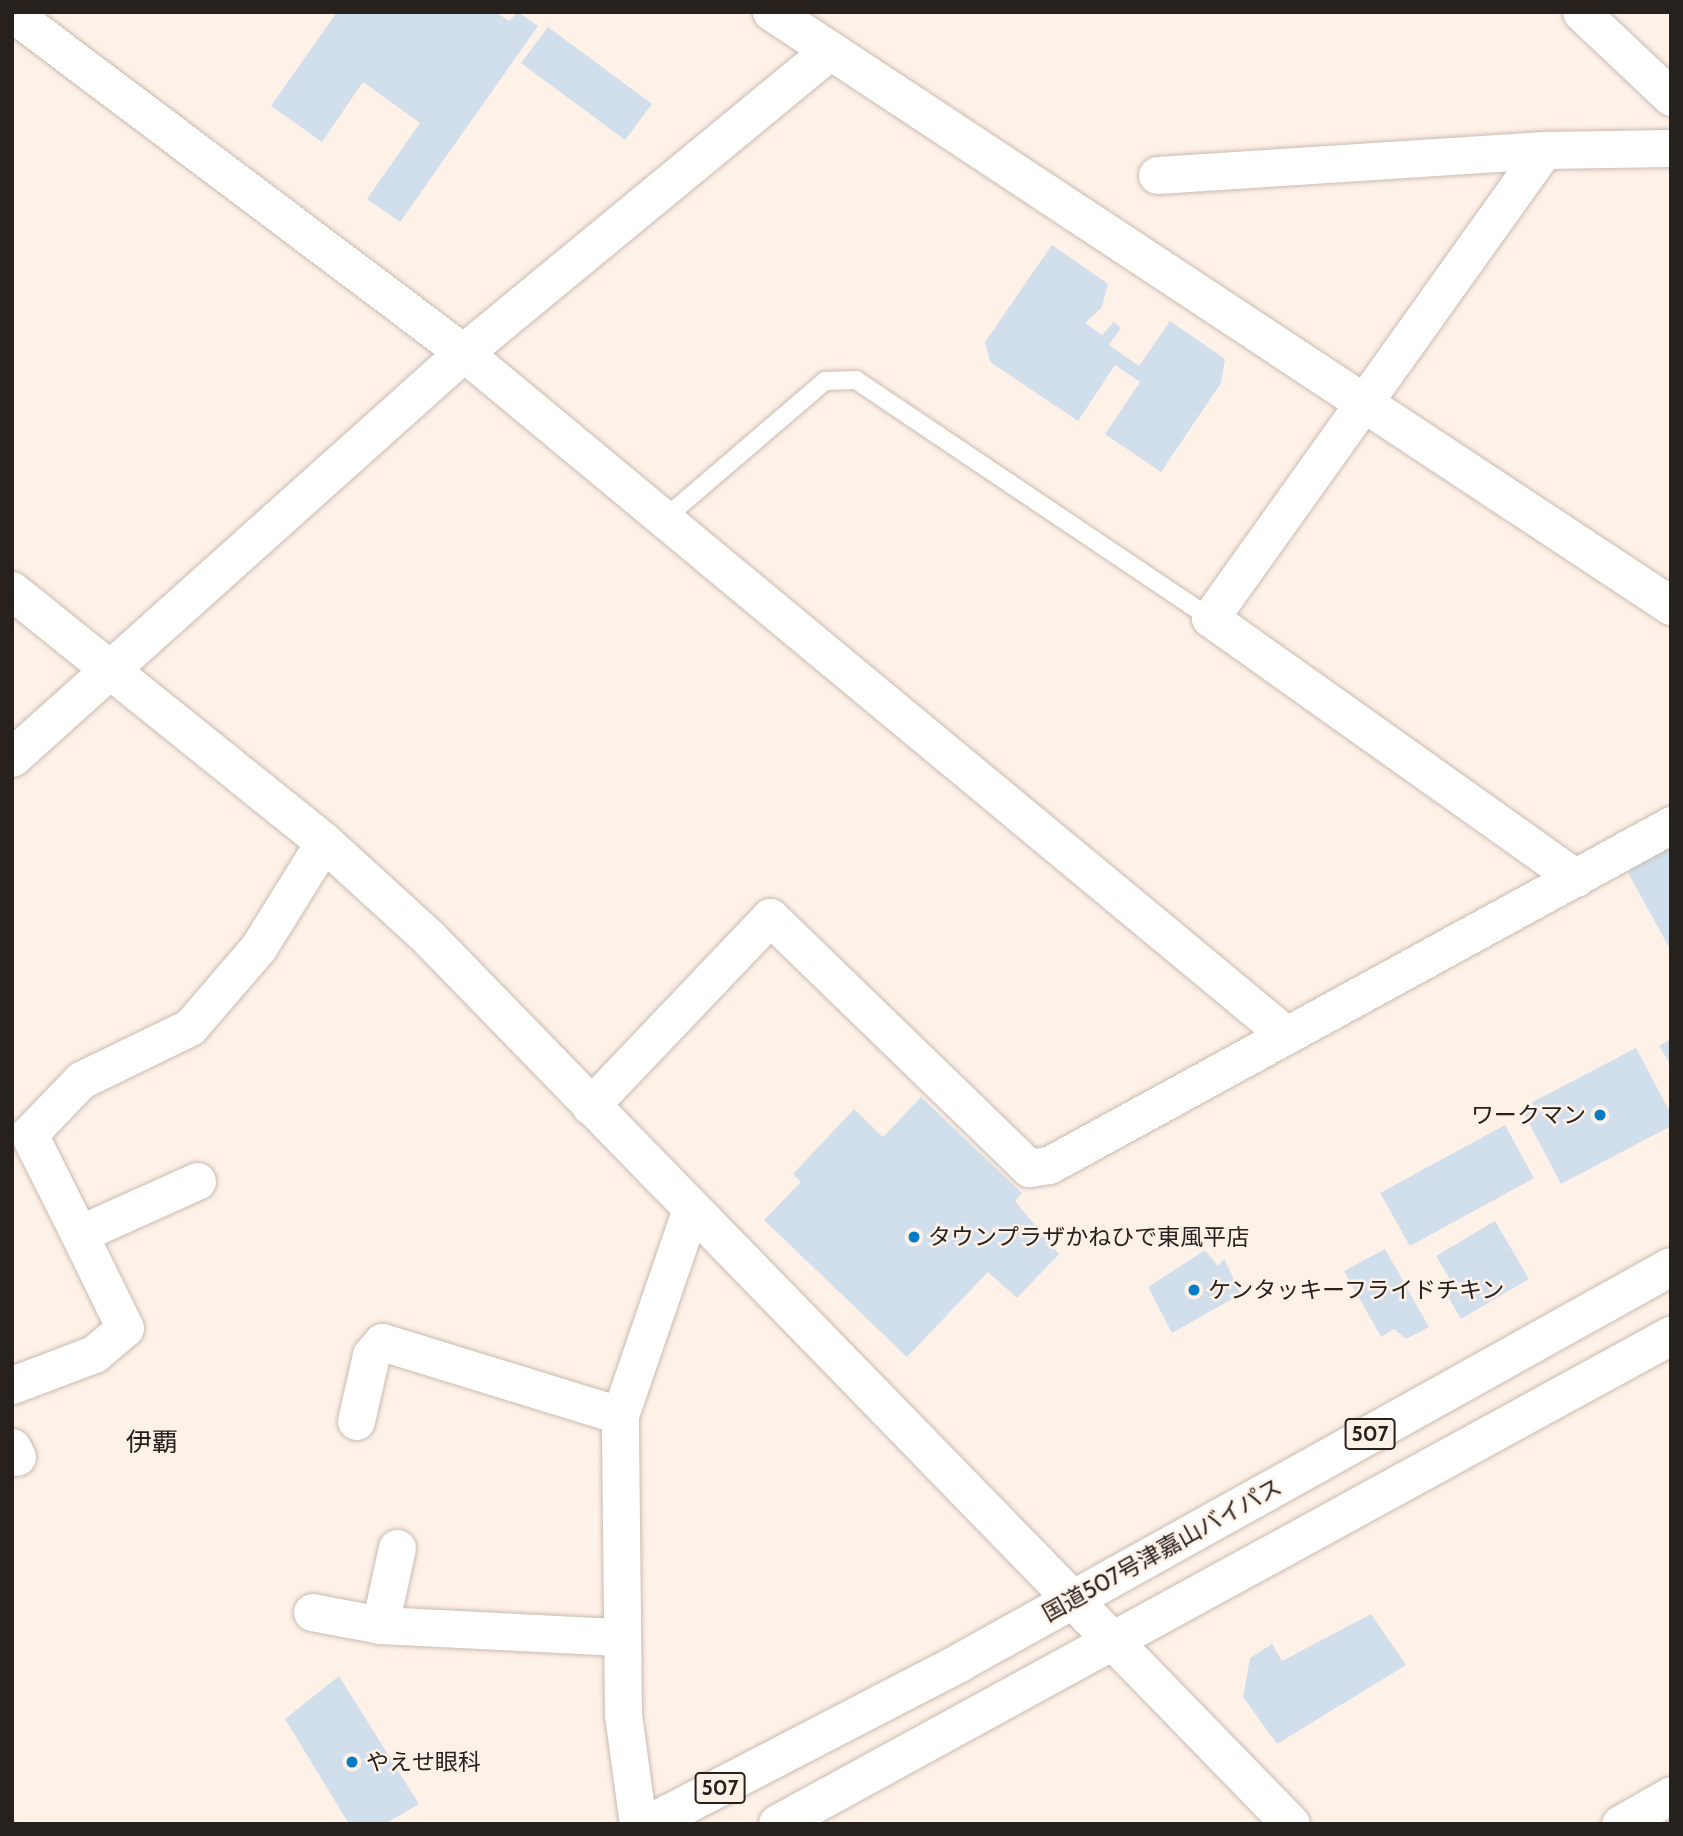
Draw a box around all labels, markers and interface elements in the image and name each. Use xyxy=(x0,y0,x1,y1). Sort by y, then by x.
place label: ワークマン xyxy=(1471,1101,1586,1129)
marker: ワークマン xyxy=(1592,1107,1608,1123)
place label: タウンプラザかねひで東風平店 xyxy=(928,1223,1250,1251)
marker: タウンプラザかねひで東風平店 xyxy=(906,1229,922,1245)
place label: ケンタッキーフライドチキン xyxy=(1208,1276,1507,1304)
marker: ケンタッキーフライドチキン xyxy=(1186,1282,1202,1298)
road number: 507 xyxy=(1344,1416,1396,1452)
district label: 伊覇 xyxy=(126,1427,178,1459)
street label: 国道507号津嘉山バイパス xyxy=(1037,1473,1287,1627)
place label: やえせ眼科 xyxy=(366,1748,481,1776)
marker: やえせ眼科 xyxy=(344,1754,360,1770)
road number: 507 xyxy=(694,1770,746,1806)

